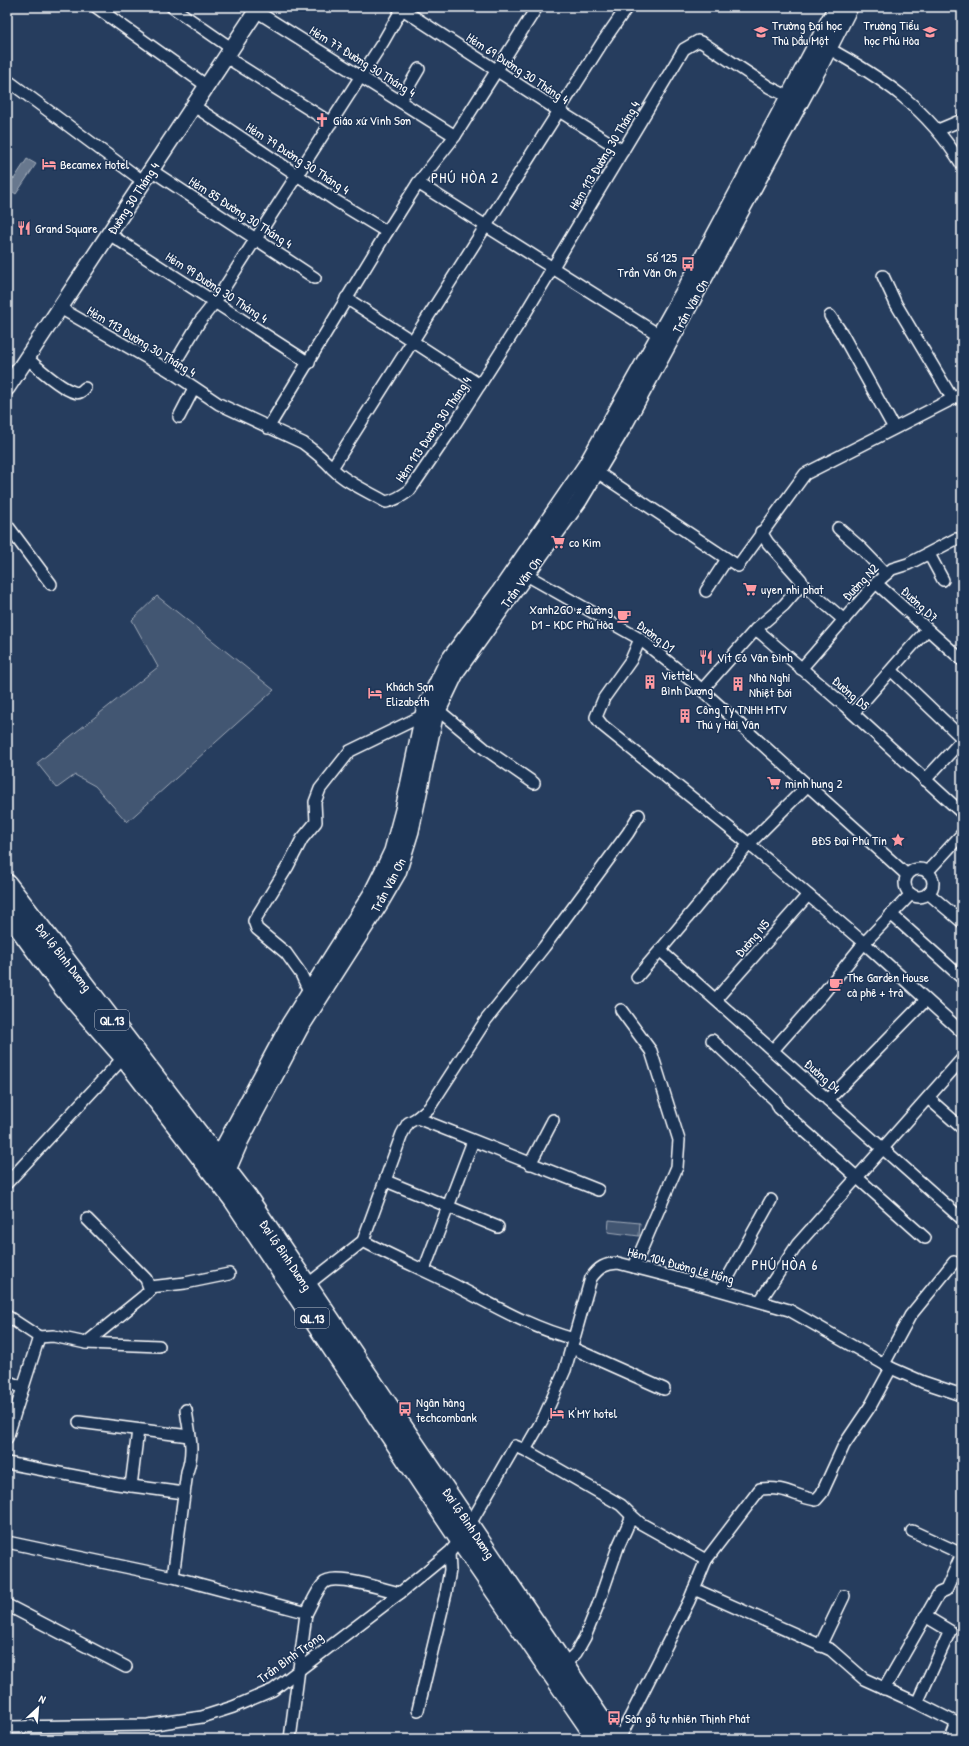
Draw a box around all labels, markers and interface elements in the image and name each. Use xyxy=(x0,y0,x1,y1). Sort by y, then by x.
place label: Trường Đại học Thủ Dầu Một xyxy=(772,16,842,49)
place label: Trường Tiểu học Phú Hòa xyxy=(863,16,919,49)
street label: Hẻm 77 Đường 30 Tháng 4 xyxy=(306,21,420,101)
school or university icon: Trường Đại học Thủ Dầu Một xyxy=(753,24,769,40)
school or university icon: Trường Tiểu học Phú Hòa xyxy=(922,24,938,40)
street label: Hẻm 69 Đường 30 Tháng 4 xyxy=(463,28,573,108)
street label: Hẻm 113 Đường 30 Tháng 4 xyxy=(564,97,644,213)
place label: Giáo xứ Vinh Sơn xyxy=(333,111,411,129)
church icon: Giáo xứ Vinh Sơn xyxy=(314,112,330,128)
street label: Hẻm 79 Đường 30 Tháng 4 xyxy=(243,118,353,198)
place label: Becamex Hotel xyxy=(60,155,130,173)
hotel icon: Becamex Hotel xyxy=(41,156,57,172)
street label: Đường 30 Tháng 4 xyxy=(103,158,163,238)
district label: PHÚ HÒA 2 xyxy=(431,167,499,188)
street label: Hẻm 85 Đường 30 Tháng 4 xyxy=(186,172,296,252)
place label: Grand Square xyxy=(35,219,98,237)
restaurant icon: Grand Square xyxy=(16,220,32,236)
street label: Hẻm 99 Đường 30 Tháng 4 xyxy=(162,247,272,327)
place label: Số 125 Trần Văn Ơn xyxy=(618,248,677,281)
bus stop icon: Số 125 Trần Văn Ơn xyxy=(680,256,696,272)
street label: Trần Văn Ơn xyxy=(668,276,712,336)
street label: Hẻm 113 Đường 30 Tháng 4 xyxy=(84,301,200,381)
street label: Hẻm 113 Đường 30 Tháng 4 xyxy=(391,372,475,486)
place label: co Kim xyxy=(569,533,601,551)
supermarket icon: co Kim xyxy=(550,534,566,550)
street label: Trần Văn Ơn xyxy=(496,553,546,611)
street label: Đường N2 xyxy=(838,559,882,605)
place label: uyen nhi phat xyxy=(761,580,824,598)
supermarket icon: uyen nhi phat xyxy=(742,581,758,597)
street label: Đường D7 xyxy=(897,582,943,626)
place label: Xanh2GO # đường D1 - KDC Phú Hòa xyxy=(529,600,613,633)
cafe icon: Xanh2GO # đường D1 - KDC Phú Hòa xyxy=(616,608,632,624)
street label: Đường D1 xyxy=(633,616,679,656)
place label: Vịt Cỏ Vân Đình xyxy=(717,648,793,666)
restaurant icon: Vịt Cỏ Vân Đình xyxy=(698,649,714,665)
place label: Viettel Bình Dương xyxy=(661,666,713,699)
place label: Nhà Nghỉ Nhiệt Đới xyxy=(749,668,792,701)
street label: Đường D5 xyxy=(829,672,874,715)
building icon: Viettel Bình Dương xyxy=(642,674,658,690)
building icon: Nhà Nghỉ Nhiệt Đới xyxy=(730,676,746,692)
place label: Khách Sạn Elizabeth xyxy=(386,677,434,710)
hotel icon: Khách Sạn Elizabeth xyxy=(367,685,383,701)
place label: Công Ty TNHH MTV Thú y Hải Vân xyxy=(696,700,788,733)
building icon: Công Ty TNHH MTV Thú y Hải Vân xyxy=(677,708,693,724)
place label: minh hung 2 xyxy=(785,774,842,792)
supermarket icon: minh hung 2 xyxy=(766,775,782,791)
place label: BĐS Đại Phú Tín xyxy=(811,831,887,849)
place icon: BĐS Đại Phú Tín xyxy=(890,832,906,848)
street label: Trần Văn Ơn xyxy=(366,854,410,915)
street label: Đường N5 xyxy=(731,915,774,961)
street label: Đại lộ Bình Dương xyxy=(32,919,96,995)
place label: The Garden House cà phê + trà xyxy=(847,968,929,1001)
cafe icon: The Garden House cà phê + trà xyxy=(828,976,844,992)
road number: QL.13 xyxy=(95,1010,129,1030)
street label: Đường D4 xyxy=(801,1055,845,1097)
street label: Đại lộ Bình Dương xyxy=(256,1216,316,1294)
street label: Hẻm 104 Đường Lê Hồng xyxy=(626,1242,737,1288)
district label: PHÚ HÒA 6 xyxy=(751,1254,819,1275)
road number: QL.13 xyxy=(295,1308,329,1328)
place label: Ngân hàng techcombank xyxy=(416,1393,478,1426)
bus stop icon: Ngân hàng techcombank xyxy=(397,1401,413,1417)
place label: K'MY hotel xyxy=(568,1404,618,1422)
hotel icon: K'MY hotel xyxy=(549,1405,565,1421)
street label: Đại lộ Bình Dương xyxy=(439,1484,499,1562)
street label: Trần Bình Trọng xyxy=(254,1627,327,1687)
north arrow xyxy=(18,1688,58,1728)
text: N xyxy=(37,1691,48,1707)
place label: Sàn gỗ tự nhiên Thịnh Phát xyxy=(625,1709,750,1727)
bus stop icon: Sàn gỗ tự nhiên Thịnh Phát xyxy=(606,1710,622,1726)

